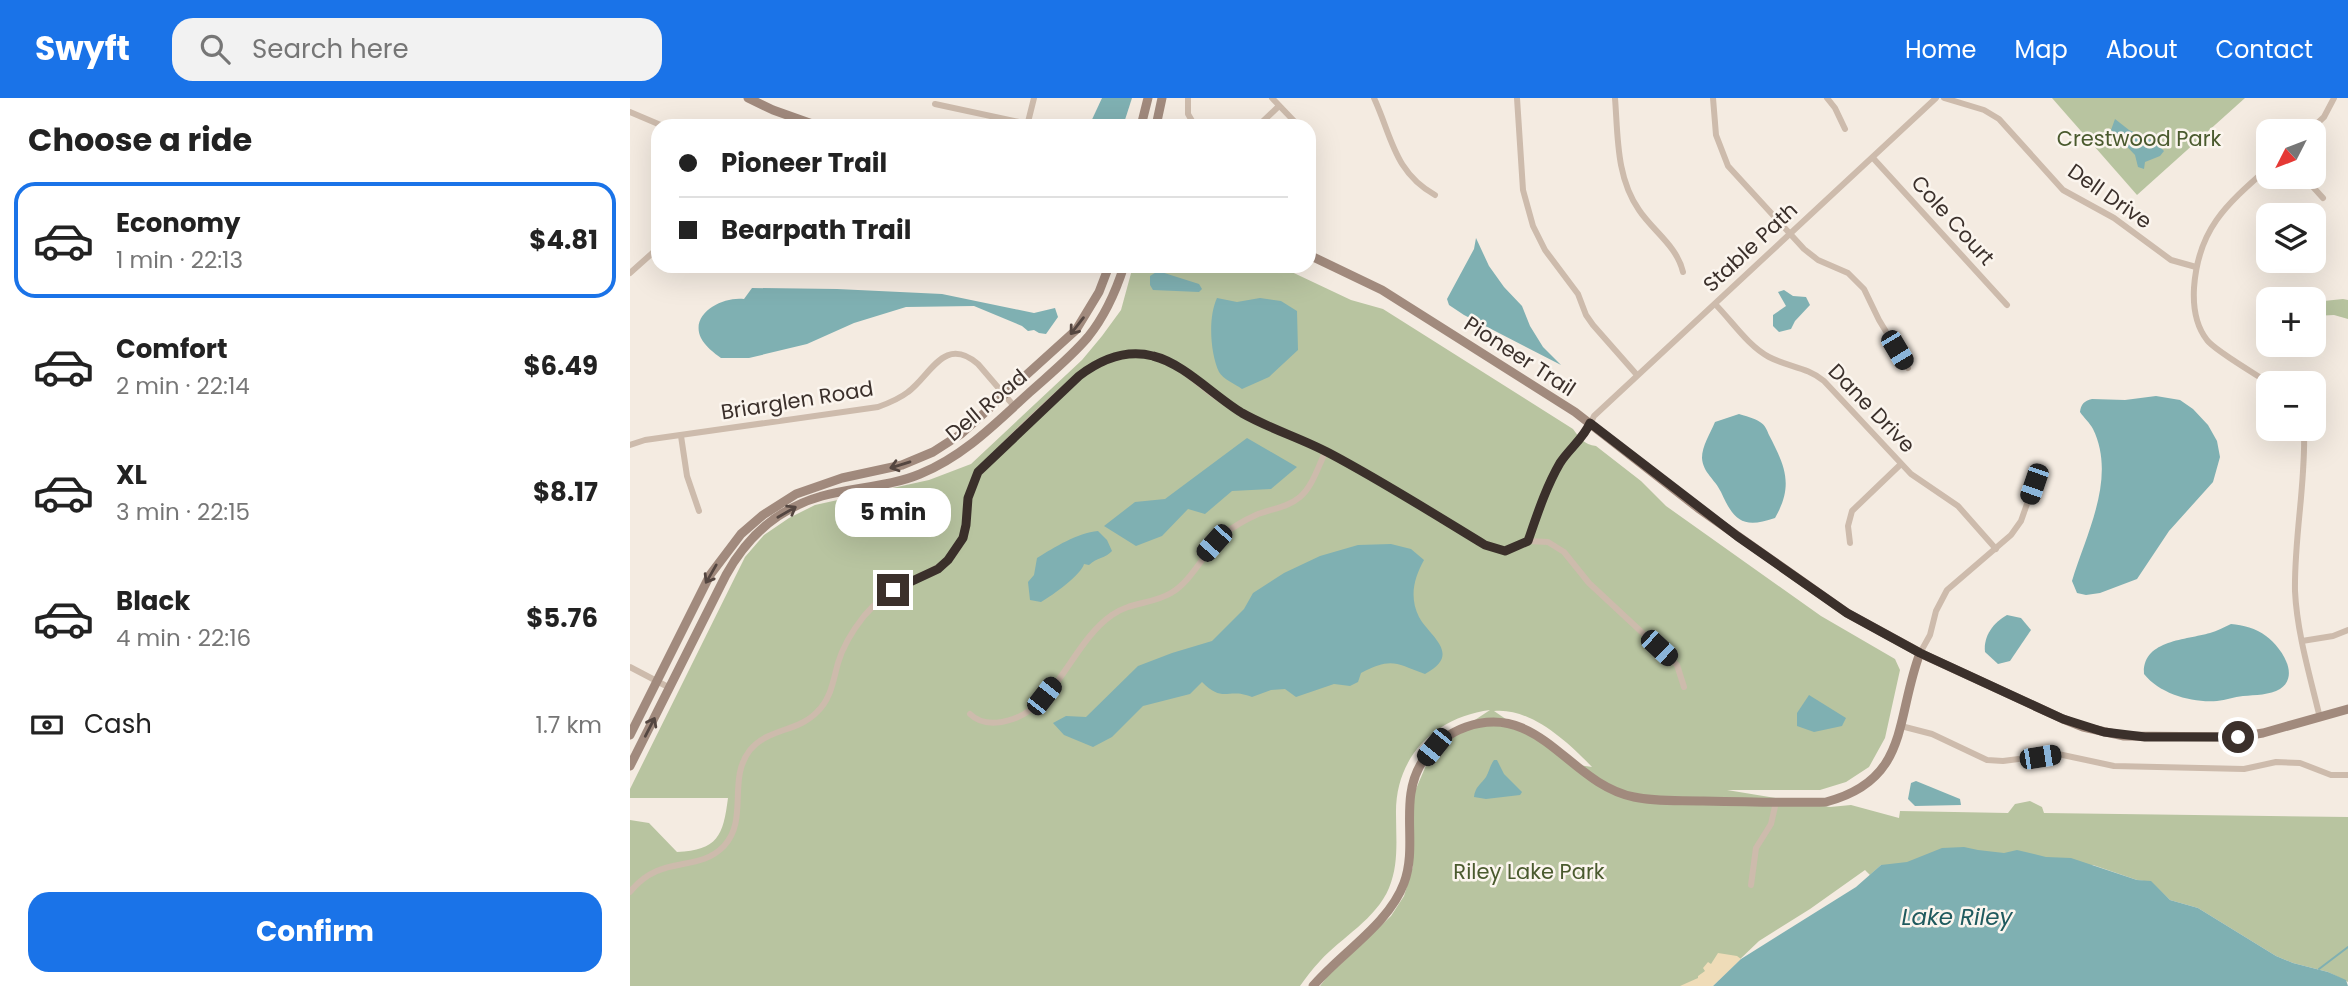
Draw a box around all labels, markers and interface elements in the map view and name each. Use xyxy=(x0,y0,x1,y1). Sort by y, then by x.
search box xyxy=(172,18,662,81)
text: Swyft xyxy=(35,25,130,72)
icon: search xyxy=(196,30,234,68)
text: Search here xyxy=(252,31,409,67)
text: Home xyxy=(1905,33,1977,66)
text: Map xyxy=(2015,33,2068,66)
text: About xyxy=(2106,33,2177,66)
text: Contact xyxy=(2215,33,2313,66)
text: Choose a ride xyxy=(28,117,252,162)
north arrow xyxy=(2256,119,2326,189)
map controls xyxy=(2256,119,2326,441)
park label: Crestwood Park xyxy=(2057,124,2221,153)
text: Pioneer Trail xyxy=(721,145,887,181)
street label: Dell Drive xyxy=(2062,156,2158,236)
street label: Cole Court xyxy=(1905,169,2001,271)
street label: Stable Path xyxy=(1696,196,1804,298)
button: layers xyxy=(2256,203,2326,273)
text: Economy xyxy=(116,205,240,241)
icon: car xyxy=(32,209,95,272)
text: Bearpath Trail xyxy=(721,212,911,248)
text: $4.81 xyxy=(529,222,598,258)
text: 1 min · 22:13 xyxy=(116,244,243,276)
button: + xyxy=(2256,287,2326,357)
street label: Pioneer Trail xyxy=(1459,309,1581,403)
one-way arrow xyxy=(1070,316,1085,335)
car xyxy=(1878,327,1917,373)
text: Comfort xyxy=(116,331,228,367)
icon: car xyxy=(32,335,95,398)
text: $6.49 xyxy=(523,348,598,384)
street label: Dane Drive xyxy=(1822,357,1922,459)
street label: Dell Road xyxy=(939,362,1033,448)
text: 2 min · 22:14 xyxy=(116,370,250,402)
button: − xyxy=(2256,371,2326,441)
street label: Briarglen Road xyxy=(719,374,875,426)
text: XL xyxy=(116,457,147,493)
one-way arrow xyxy=(890,459,912,472)
icon: car xyxy=(32,461,95,524)
car xyxy=(2018,461,2051,507)
text: $8.17 xyxy=(533,474,598,510)
callout: 5 min xyxy=(835,489,951,538)
text: 3 min · 22:15 xyxy=(116,496,250,528)
text: 5 min xyxy=(860,496,926,528)
one-way arrow xyxy=(776,505,796,519)
car xyxy=(1193,520,1236,566)
one-way arrow xyxy=(704,564,718,584)
route end xyxy=(877,574,909,606)
text: Black xyxy=(116,583,190,619)
icon: car xyxy=(32,587,95,650)
text: $5.76 xyxy=(526,600,598,636)
text: 4 min · 22:16 xyxy=(116,622,251,654)
car xyxy=(1637,626,1682,670)
car xyxy=(1023,673,1066,719)
icon: cash xyxy=(28,706,66,744)
text: Cash xyxy=(84,706,152,742)
text: 1.7 km xyxy=(536,709,602,741)
one-way arrow xyxy=(643,717,657,738)
route start xyxy=(2222,721,2254,753)
car xyxy=(1413,724,1456,770)
car xyxy=(2018,743,2063,771)
park label: Riley Lake Park xyxy=(1453,857,1605,886)
button: Confirm xyxy=(28,892,602,972)
water label: Lake Riley xyxy=(1902,901,2014,933)

